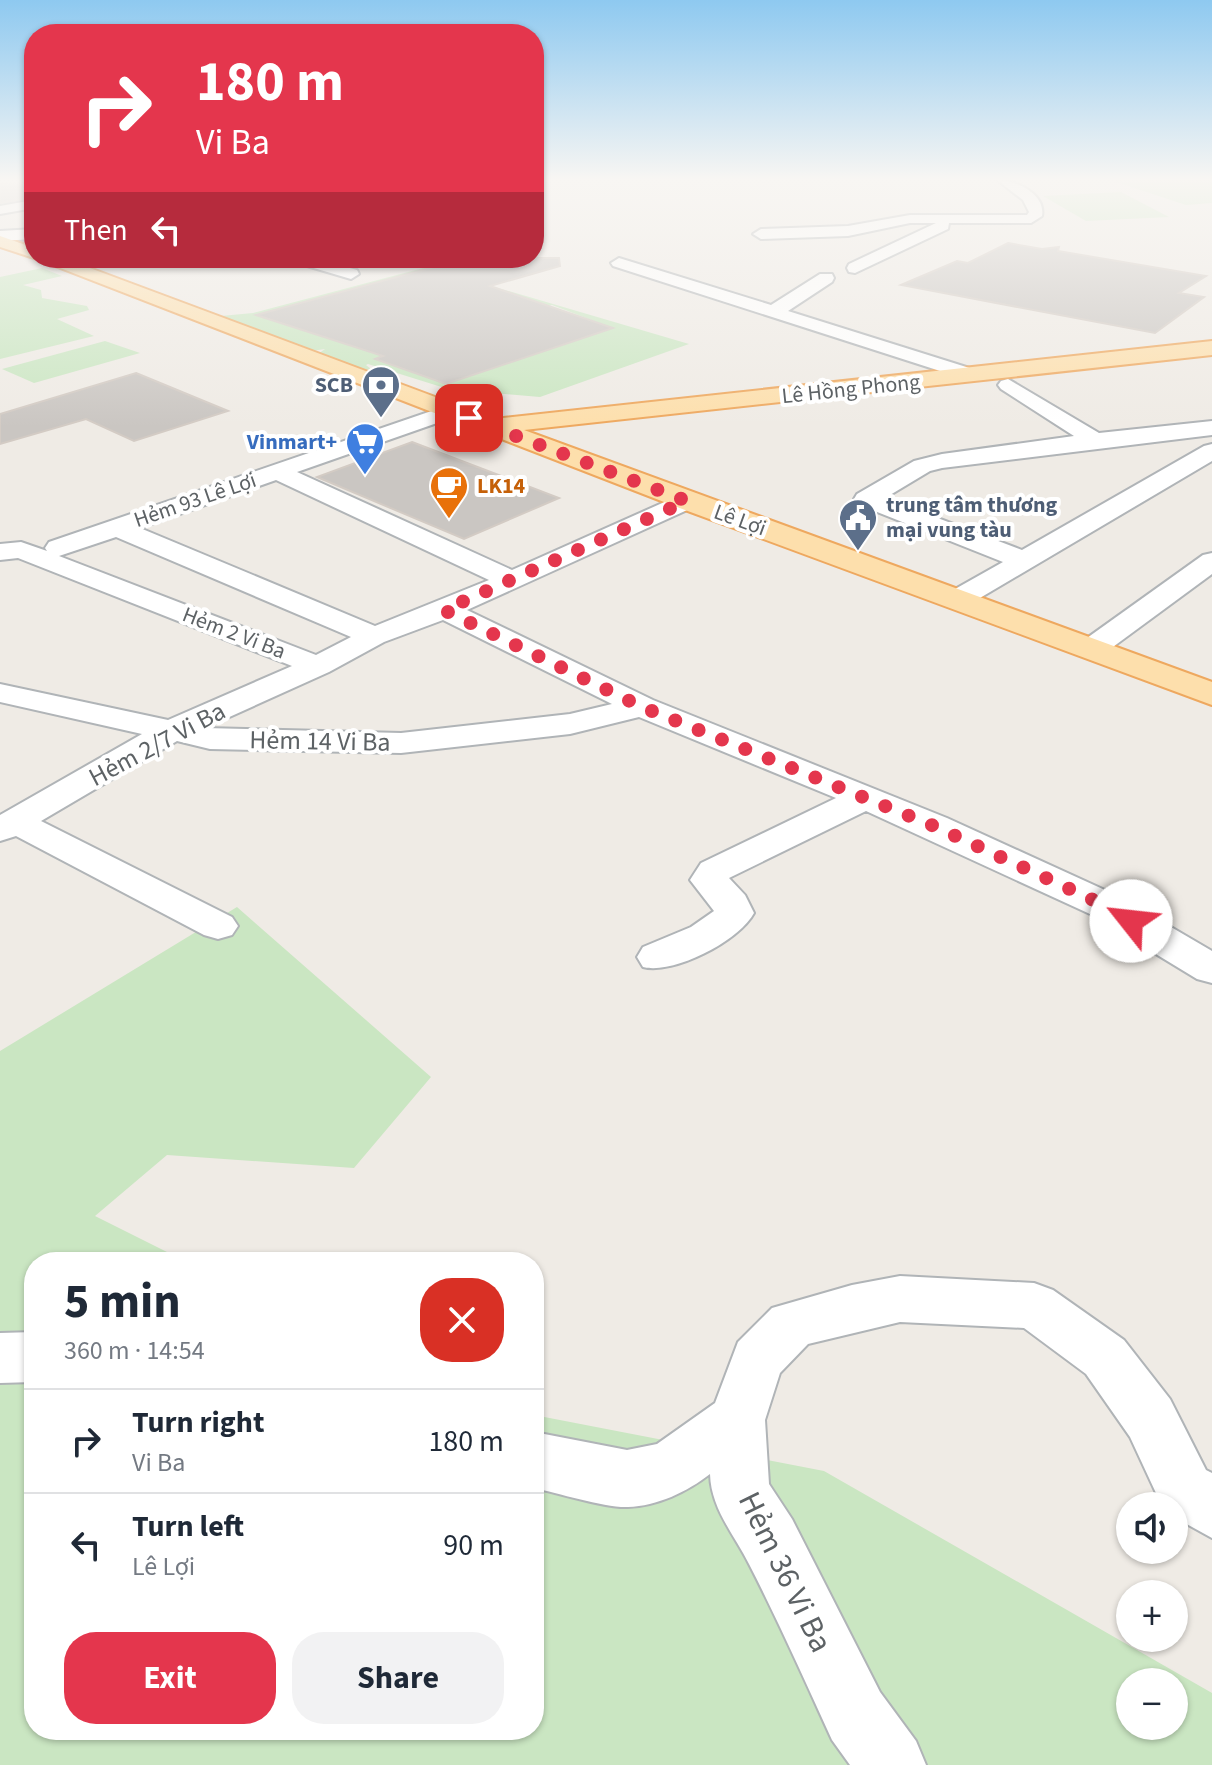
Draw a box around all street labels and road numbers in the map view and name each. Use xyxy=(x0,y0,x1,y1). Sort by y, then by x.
street label: Lê Hồng Phong xyxy=(780,366,922,412)
street label: Hẻm 93 Lê Lợi xyxy=(129,464,261,536)
street label: Lê Lợi xyxy=(709,496,771,544)
street label: Hẻm 2 Vi Ba xyxy=(178,599,290,667)
street label: Hẻm 2/7 Vi Ba xyxy=(82,692,232,796)
street label: Hẻm 14 Vi Ba xyxy=(249,721,391,761)
street label: Hẻm 36 Vi Ba xyxy=(726,1484,844,1660)

